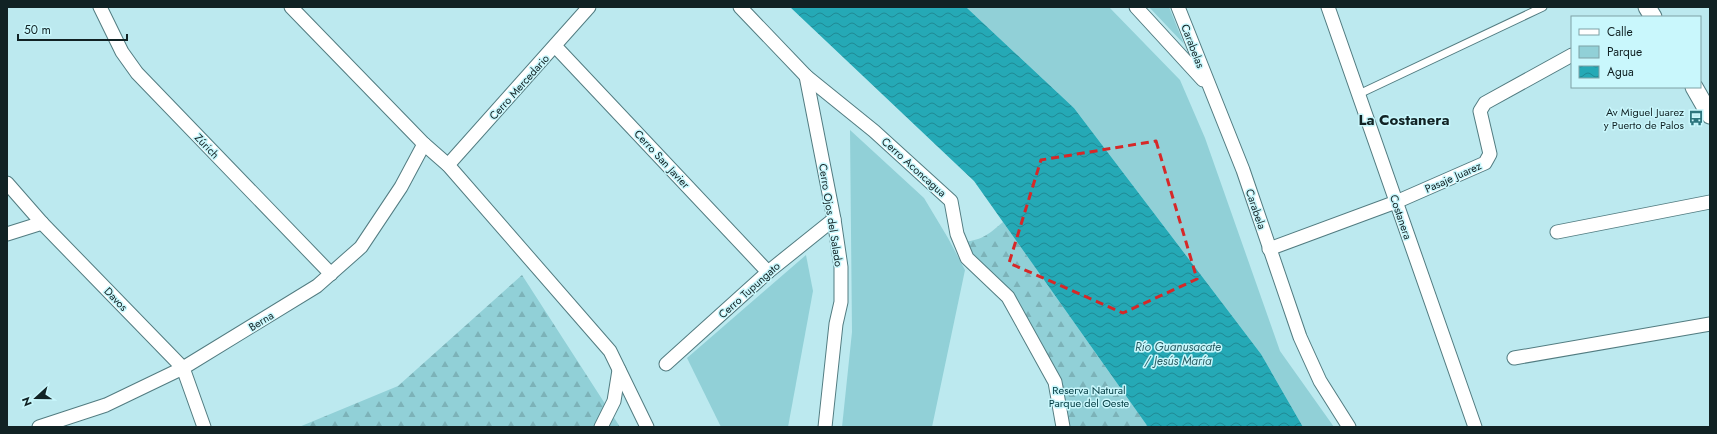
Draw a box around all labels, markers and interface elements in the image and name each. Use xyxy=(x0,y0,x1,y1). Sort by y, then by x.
scale bar xyxy=(18,16,127,42)
legend xyxy=(1571,16,1701,88)
text: 50 m xyxy=(24,21,51,39)
street label: Carabelas xyxy=(1177,22,1209,71)
text: Calle xyxy=(1607,23,1633,41)
text: Parque xyxy=(1607,43,1642,61)
street label: Cerro Mercedario xyxy=(485,51,553,123)
text: Agua xyxy=(1607,63,1634,81)
place label: Av Miguel Juarez y Puerto de Palos xyxy=(1604,104,1685,133)
district label: La Costanera xyxy=(1358,109,1450,131)
bus stop icon: Av Miguel Juarez y Puerto de Palos xyxy=(1687,109,1705,127)
street label: Cerro San Javier xyxy=(630,126,694,192)
street label: Zúrich xyxy=(191,130,223,162)
street label: Cerro Aconcagua xyxy=(878,134,950,200)
street label: Pasaje Juarez xyxy=(1422,157,1484,197)
street label: Cerro Ojos del Salado xyxy=(815,162,847,268)
street label: Carabela xyxy=(1242,187,1270,231)
street label: Costanera xyxy=(1386,192,1416,242)
street label: Cerro Tupungato xyxy=(715,258,783,322)
street label: Davos xyxy=(101,283,132,315)
street label: Berna xyxy=(245,307,277,335)
water label: Río Guanusacate / Jesús María xyxy=(1135,338,1221,370)
north arrow xyxy=(16,378,56,418)
park label: Reserva Natural Parque del Oeste xyxy=(1049,382,1130,411)
text: N xyxy=(18,395,36,409)

